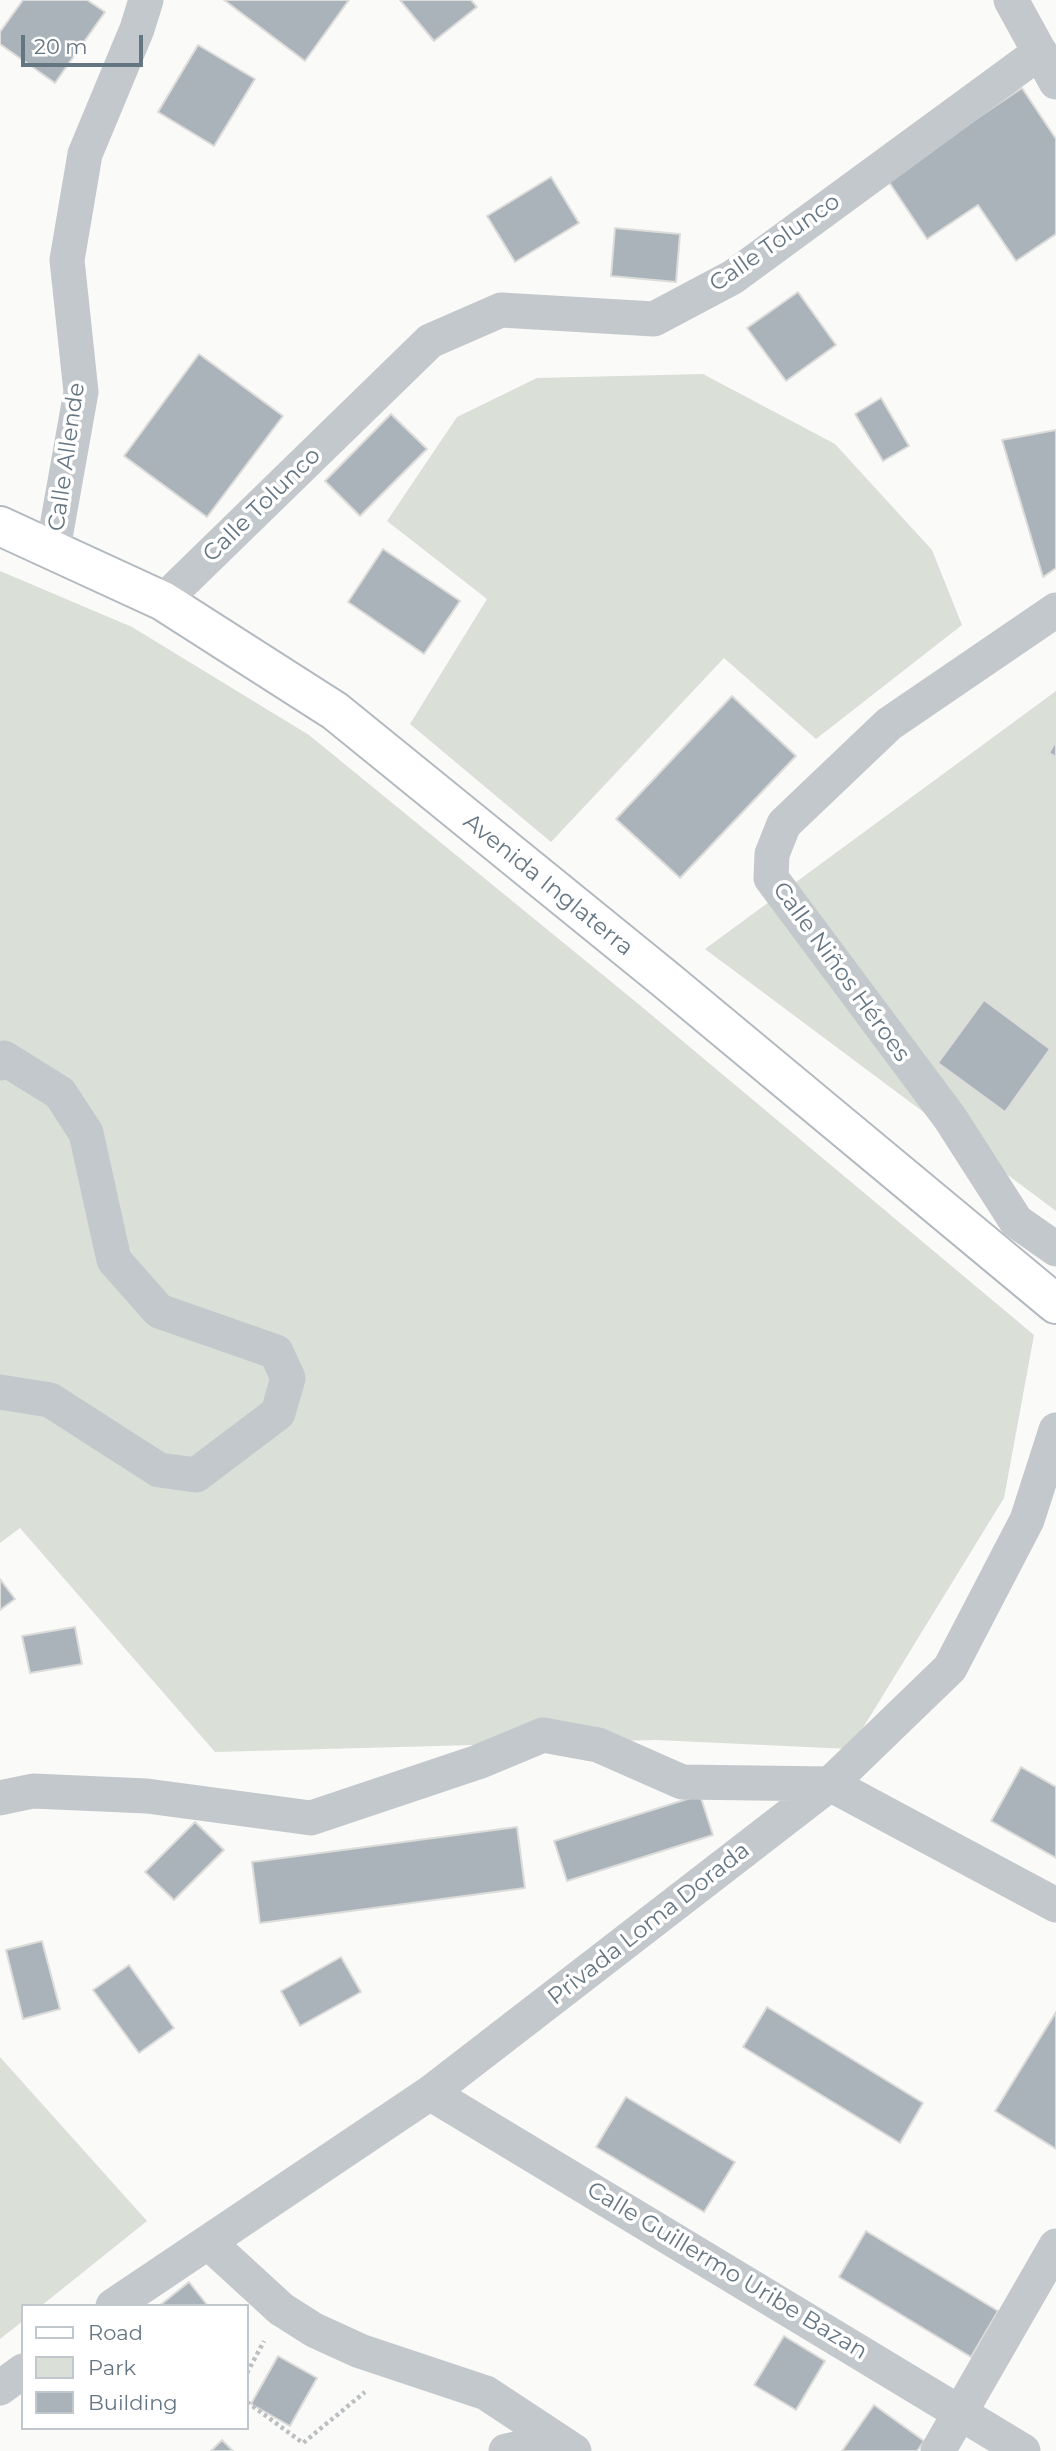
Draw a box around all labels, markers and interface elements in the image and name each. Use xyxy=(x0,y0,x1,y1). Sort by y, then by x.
scale bar xyxy=(24,21,147,65)
text: 20 m xyxy=(34,34,88,59)
street label: Calle Tolunco xyxy=(705,188,845,298)
street label: Calle Allende xyxy=(43,381,91,533)
street label: Calle Tolunco xyxy=(197,442,327,568)
street label: Avenida Inglaterra xyxy=(458,808,638,962)
street label: Calle Niños Héroes xyxy=(767,877,915,1067)
street label: Privada Loma Dorada xyxy=(543,1837,755,2011)
street label: Calle Guillermo Uribe Bazan xyxy=(582,2176,872,2366)
legend xyxy=(21,2304,248,2430)
text: Road xyxy=(88,2320,143,2345)
text: Park xyxy=(88,2355,136,2380)
text: Building xyxy=(88,2390,178,2415)

